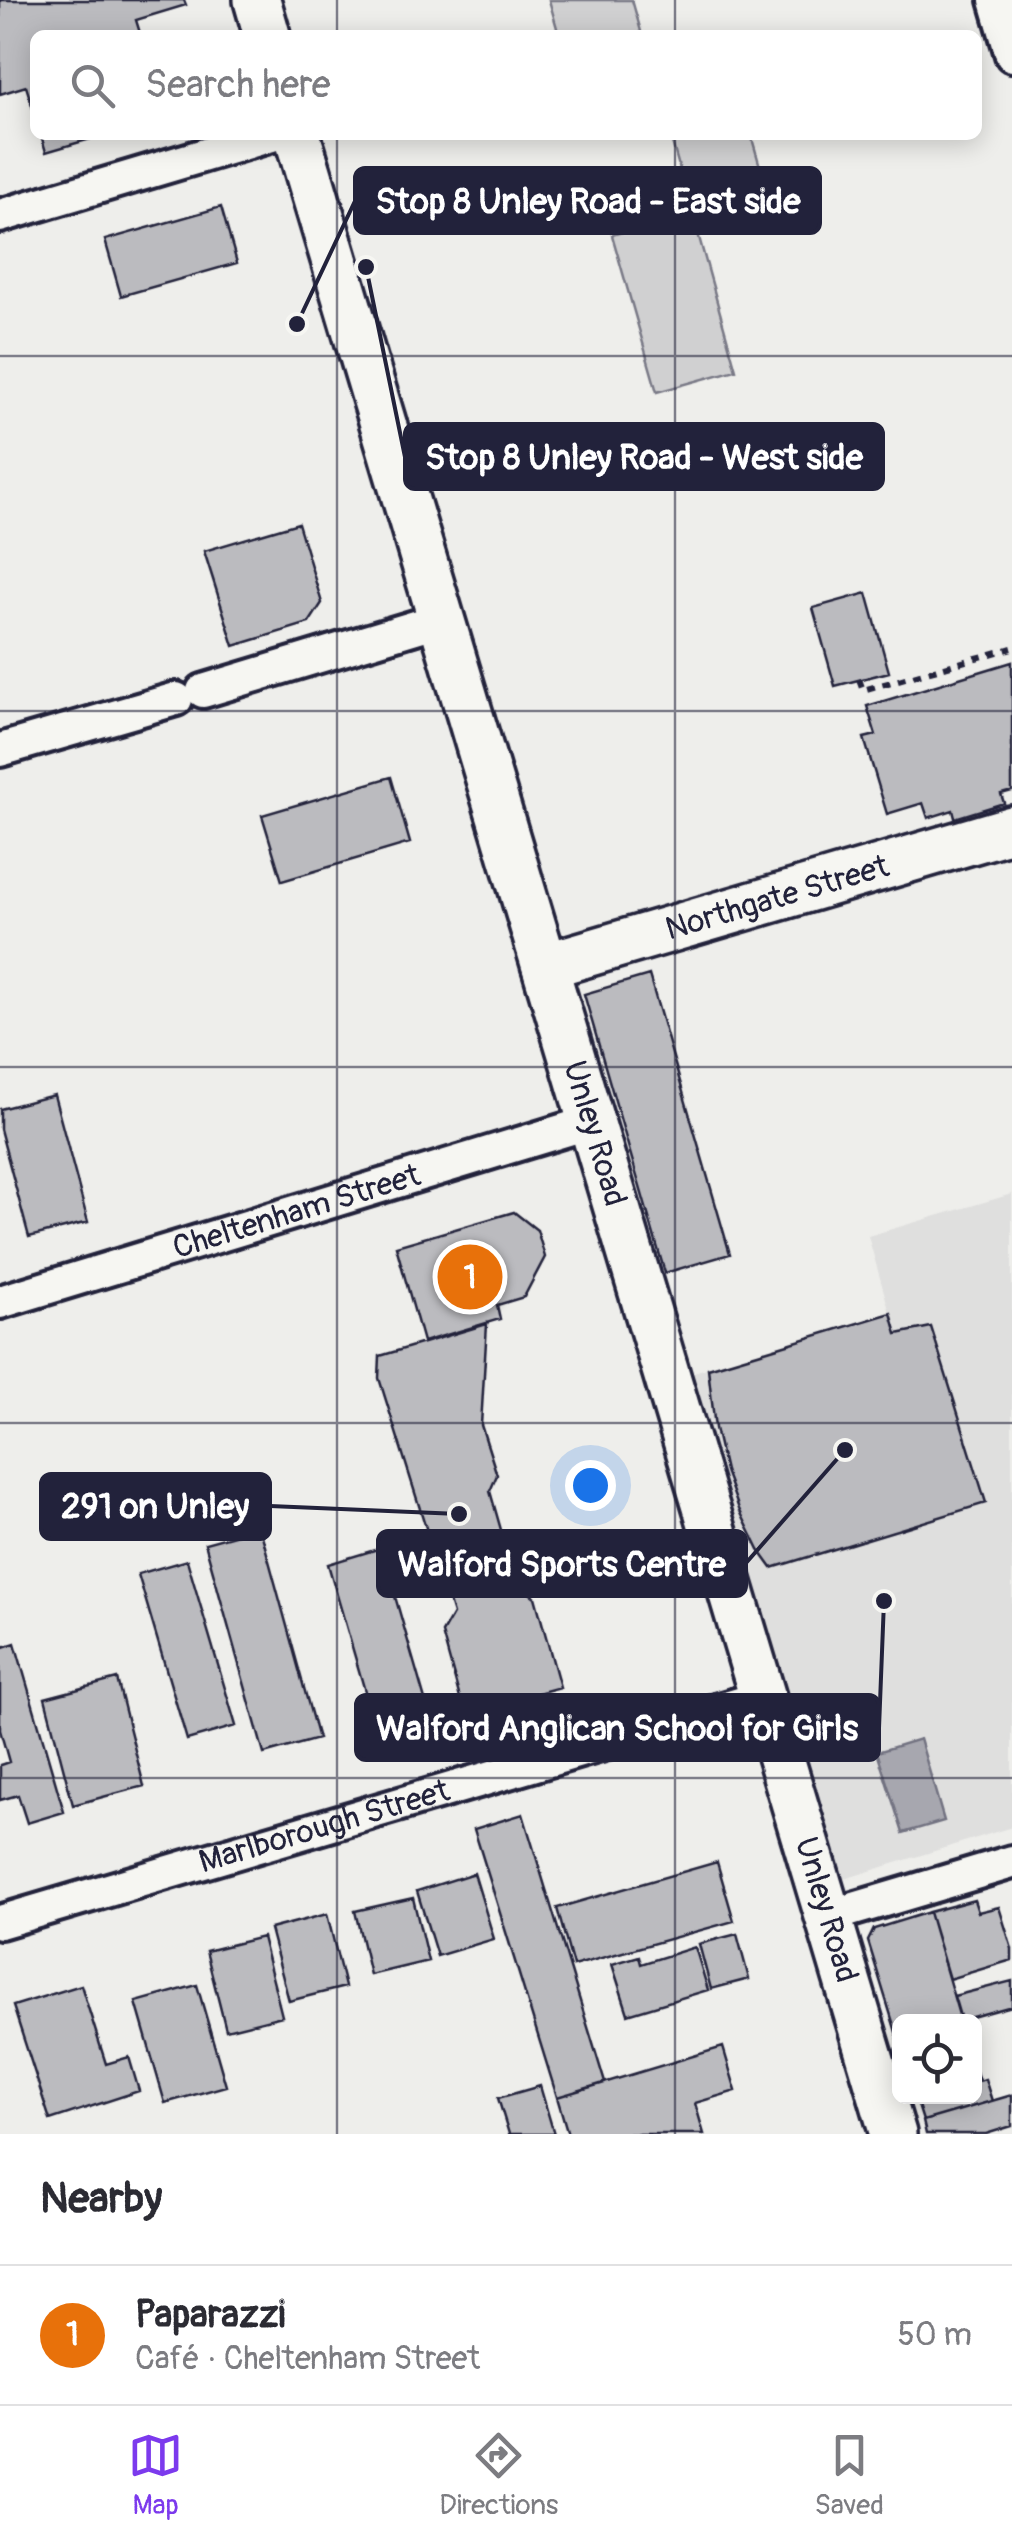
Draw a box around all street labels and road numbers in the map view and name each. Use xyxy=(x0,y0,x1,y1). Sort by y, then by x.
street label: Northgate Street xyxy=(661,846,894,950)
street label: Unley Road xyxy=(554,1056,635,1211)
street label: Cheltenham Street xyxy=(168,1155,425,1268)
street label: Marlborough Street xyxy=(194,1771,454,1882)
street label: Unley Road xyxy=(786,1832,867,1987)

